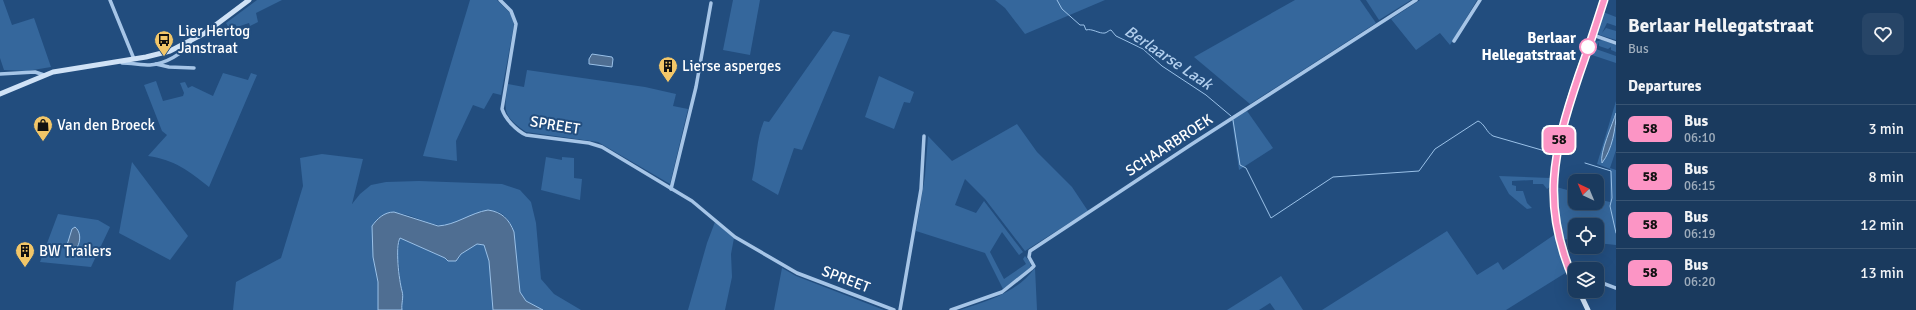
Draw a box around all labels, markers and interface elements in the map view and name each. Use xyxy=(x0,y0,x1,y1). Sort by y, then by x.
button: heart xyxy=(1862,13,1904,55)
text: Berlaar Hellegatstraat xyxy=(1628,14,1814,38)
water label: Berlaarse Laak xyxy=(1121,21,1218,96)
place label: Lier Hertog Janstraat xyxy=(178,22,250,57)
bus stop icon: Lier Hertog Janstraat xyxy=(153,29,175,57)
place label: Berlaar Hellegatstraat xyxy=(1482,29,1576,64)
marker: Berlaar Hellegatstraat xyxy=(1579,38,1597,56)
text: Bus xyxy=(1628,41,1649,57)
building icon: Lierse asperges xyxy=(657,55,679,83)
place label: Lierse asperges xyxy=(682,57,781,75)
text: Departures xyxy=(1628,77,1701,95)
street label: SCHAARBROEK xyxy=(1122,110,1216,180)
street label: SPREET xyxy=(529,112,582,138)
text: Bus xyxy=(1684,112,1708,130)
shop icon: Van den Broeck xyxy=(32,114,54,142)
place label: Van den Broeck xyxy=(57,116,156,134)
text: 58 xyxy=(1642,120,1658,137)
text: 3 min xyxy=(1868,120,1904,138)
line badge: 58 xyxy=(1541,127,1577,153)
text: 06:10 xyxy=(1684,130,1716,146)
text: 58 xyxy=(1551,131,1567,148)
text: Bus xyxy=(1684,160,1708,178)
text: 58 xyxy=(1642,168,1658,185)
text: 8 min xyxy=(1868,168,1904,186)
north arrow xyxy=(1568,174,1604,210)
map controls xyxy=(1568,174,1604,298)
text: 06:15 xyxy=(1684,178,1716,194)
text: Bus xyxy=(1684,208,1708,226)
text: 58 xyxy=(1642,216,1658,233)
text: 12 min xyxy=(1860,216,1904,234)
button: locate xyxy=(1568,218,1604,254)
text: 06:19 xyxy=(1684,226,1716,242)
building icon: BW Trailers xyxy=(14,240,36,268)
place label: BW Trailers xyxy=(39,242,112,260)
text: Bus xyxy=(1684,256,1708,274)
street label: SPREET xyxy=(819,262,873,297)
button: layers xyxy=(1568,262,1604,298)
text: 58 xyxy=(1642,264,1658,281)
text: 13 min xyxy=(1860,264,1904,282)
text: 06:20 xyxy=(1684,274,1716,290)

